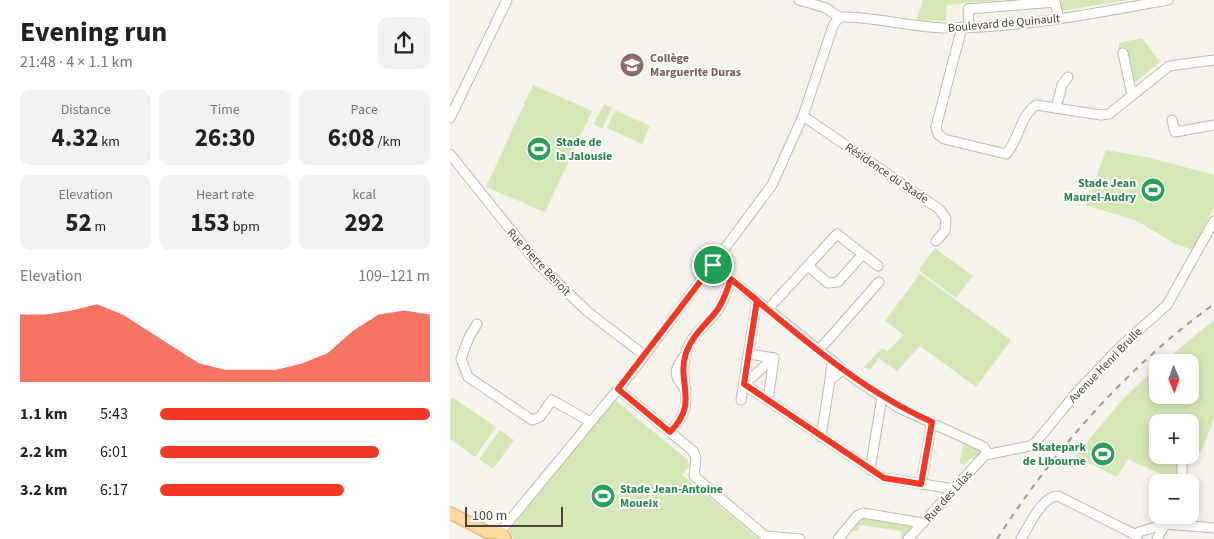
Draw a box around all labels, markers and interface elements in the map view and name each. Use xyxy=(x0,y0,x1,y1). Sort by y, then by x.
street label: Boulevard de Quinault xyxy=(947,10,1061,37)
text: Evening run xyxy=(20,12,167,52)
button: share xyxy=(378,17,430,69)
place label: Collège Marguerite Duras xyxy=(650,50,741,81)
text: 21:48 · 4 × 1.1 km xyxy=(20,51,133,73)
school or university icon: Collège Marguerite Duras xyxy=(619,52,645,78)
text: Distance xyxy=(61,100,111,120)
text: Time xyxy=(210,100,240,120)
text: Pace xyxy=(351,100,378,120)
text: 4.32 xyxy=(51,120,99,156)
text: 26:30 xyxy=(195,120,255,156)
text: 6:08 xyxy=(328,120,375,156)
text: km xyxy=(99,132,120,152)
text: /km xyxy=(375,132,401,152)
place label: Stade de la Jalousie xyxy=(556,134,612,165)
sports icon: Stade de la Jalousie xyxy=(526,136,552,162)
street label: Résidence du Stade xyxy=(842,139,932,208)
place label: Stade Jean Maurel-Audry xyxy=(1064,175,1137,206)
sports icon: Stade Jean Maurel-Audry xyxy=(1140,177,1166,203)
text: Elevation xyxy=(58,185,113,205)
text: Heart rate xyxy=(196,185,254,205)
text: kcal xyxy=(353,185,376,205)
text: 52 xyxy=(65,205,92,241)
text: 153 xyxy=(190,205,230,241)
text: 292 xyxy=(345,205,384,241)
text: m xyxy=(92,217,106,237)
text: bpm xyxy=(230,217,260,237)
street label: Rue Pierre Benoît xyxy=(503,225,575,300)
pin xyxy=(692,244,734,286)
icon: arrive xyxy=(699,251,727,279)
text: Elevation xyxy=(20,265,82,287)
text: 109–121 m xyxy=(358,265,430,287)
street label: Avenue Henri Brulle xyxy=(1065,324,1146,407)
north arrow xyxy=(1149,354,1199,404)
map controls xyxy=(1149,354,1199,524)
text: 1.1 km xyxy=(20,403,67,425)
text: 5:43 xyxy=(100,403,128,425)
button: + xyxy=(1149,414,1199,464)
place label: Skatepark de Libourne xyxy=(1023,439,1086,470)
text: 2.2 km xyxy=(20,441,67,463)
text: 6:01 xyxy=(100,441,128,463)
sports icon: Skatepark de Libourne xyxy=(1090,441,1116,467)
street label: Rue des Lilas xyxy=(920,467,976,526)
button: − xyxy=(1149,474,1199,524)
text: 3.2 km xyxy=(20,479,67,501)
text: 6:17 xyxy=(100,479,128,501)
place label: Stade Jean-Antoine Moueix xyxy=(620,481,723,512)
sports icon: Stade Jean-Antoine Moueix xyxy=(590,483,616,509)
scale bar xyxy=(465,504,562,527)
text: 100 m xyxy=(472,506,507,526)

